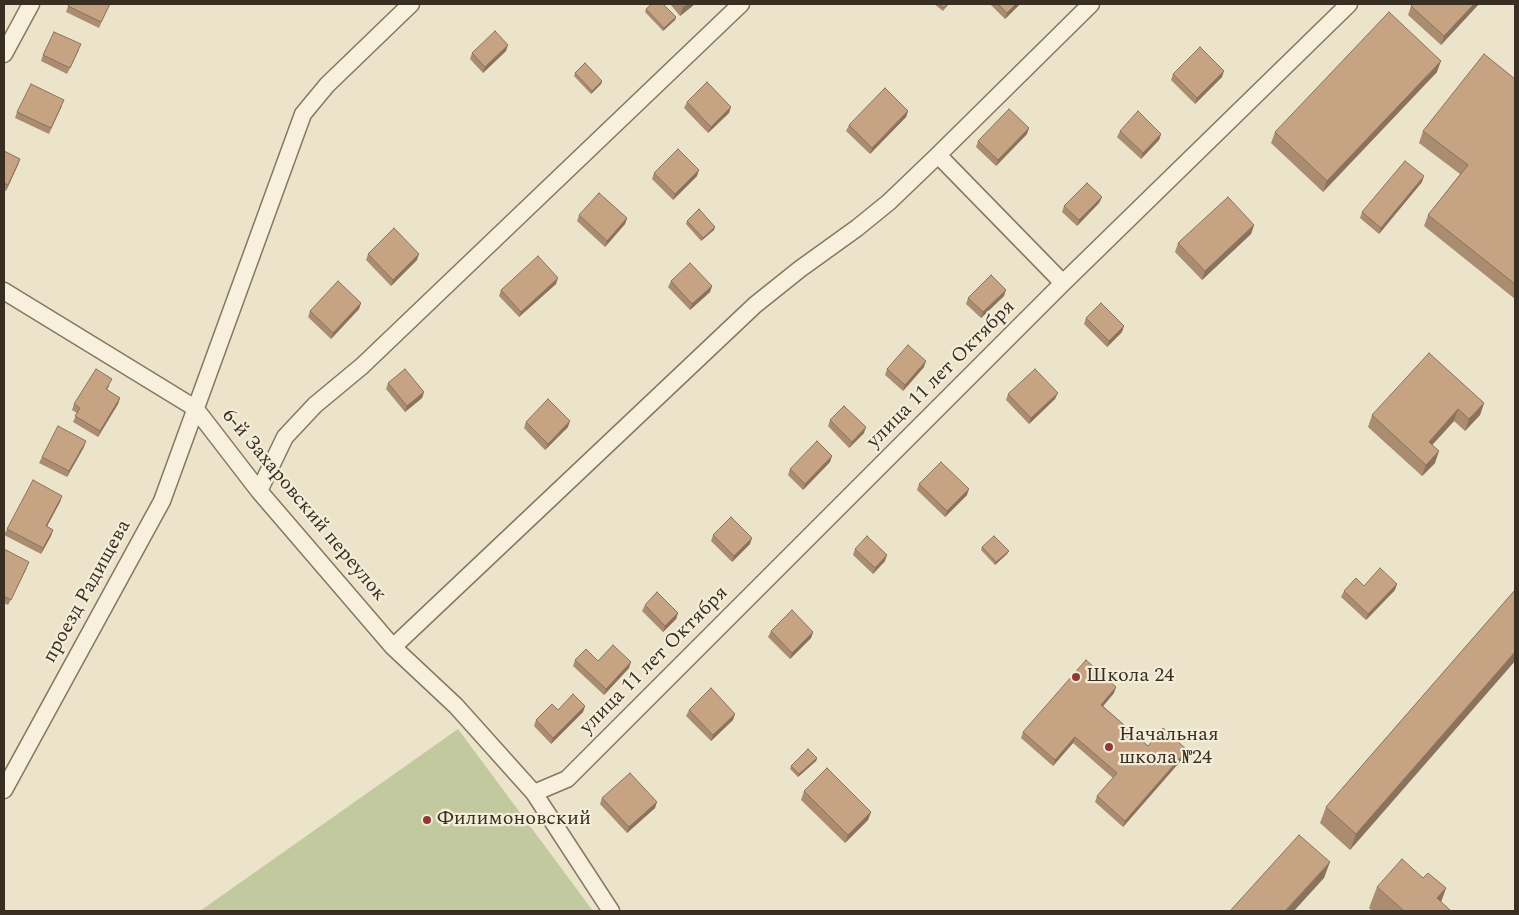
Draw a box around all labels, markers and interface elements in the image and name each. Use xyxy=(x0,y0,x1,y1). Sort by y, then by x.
street label: улица 11 лет Октября xyxy=(863,296,1021,454)
street label: 6-й Захаровский переулок xyxy=(215,405,391,607)
street label: проезд Радищева xyxy=(39,516,137,668)
street label: улица 11 лет Октября xyxy=(576,582,734,740)
place label: Школа 24 xyxy=(1086,665,1174,689)
marker: Школа 24 xyxy=(1070,671,1082,683)
place label: Начальная школа №24 xyxy=(1119,724,1219,771)
marker: Начальная школа №24 xyxy=(1103,741,1115,753)
place label: Филимоновский xyxy=(437,808,591,832)
marker: Филимоновский xyxy=(421,814,433,826)

